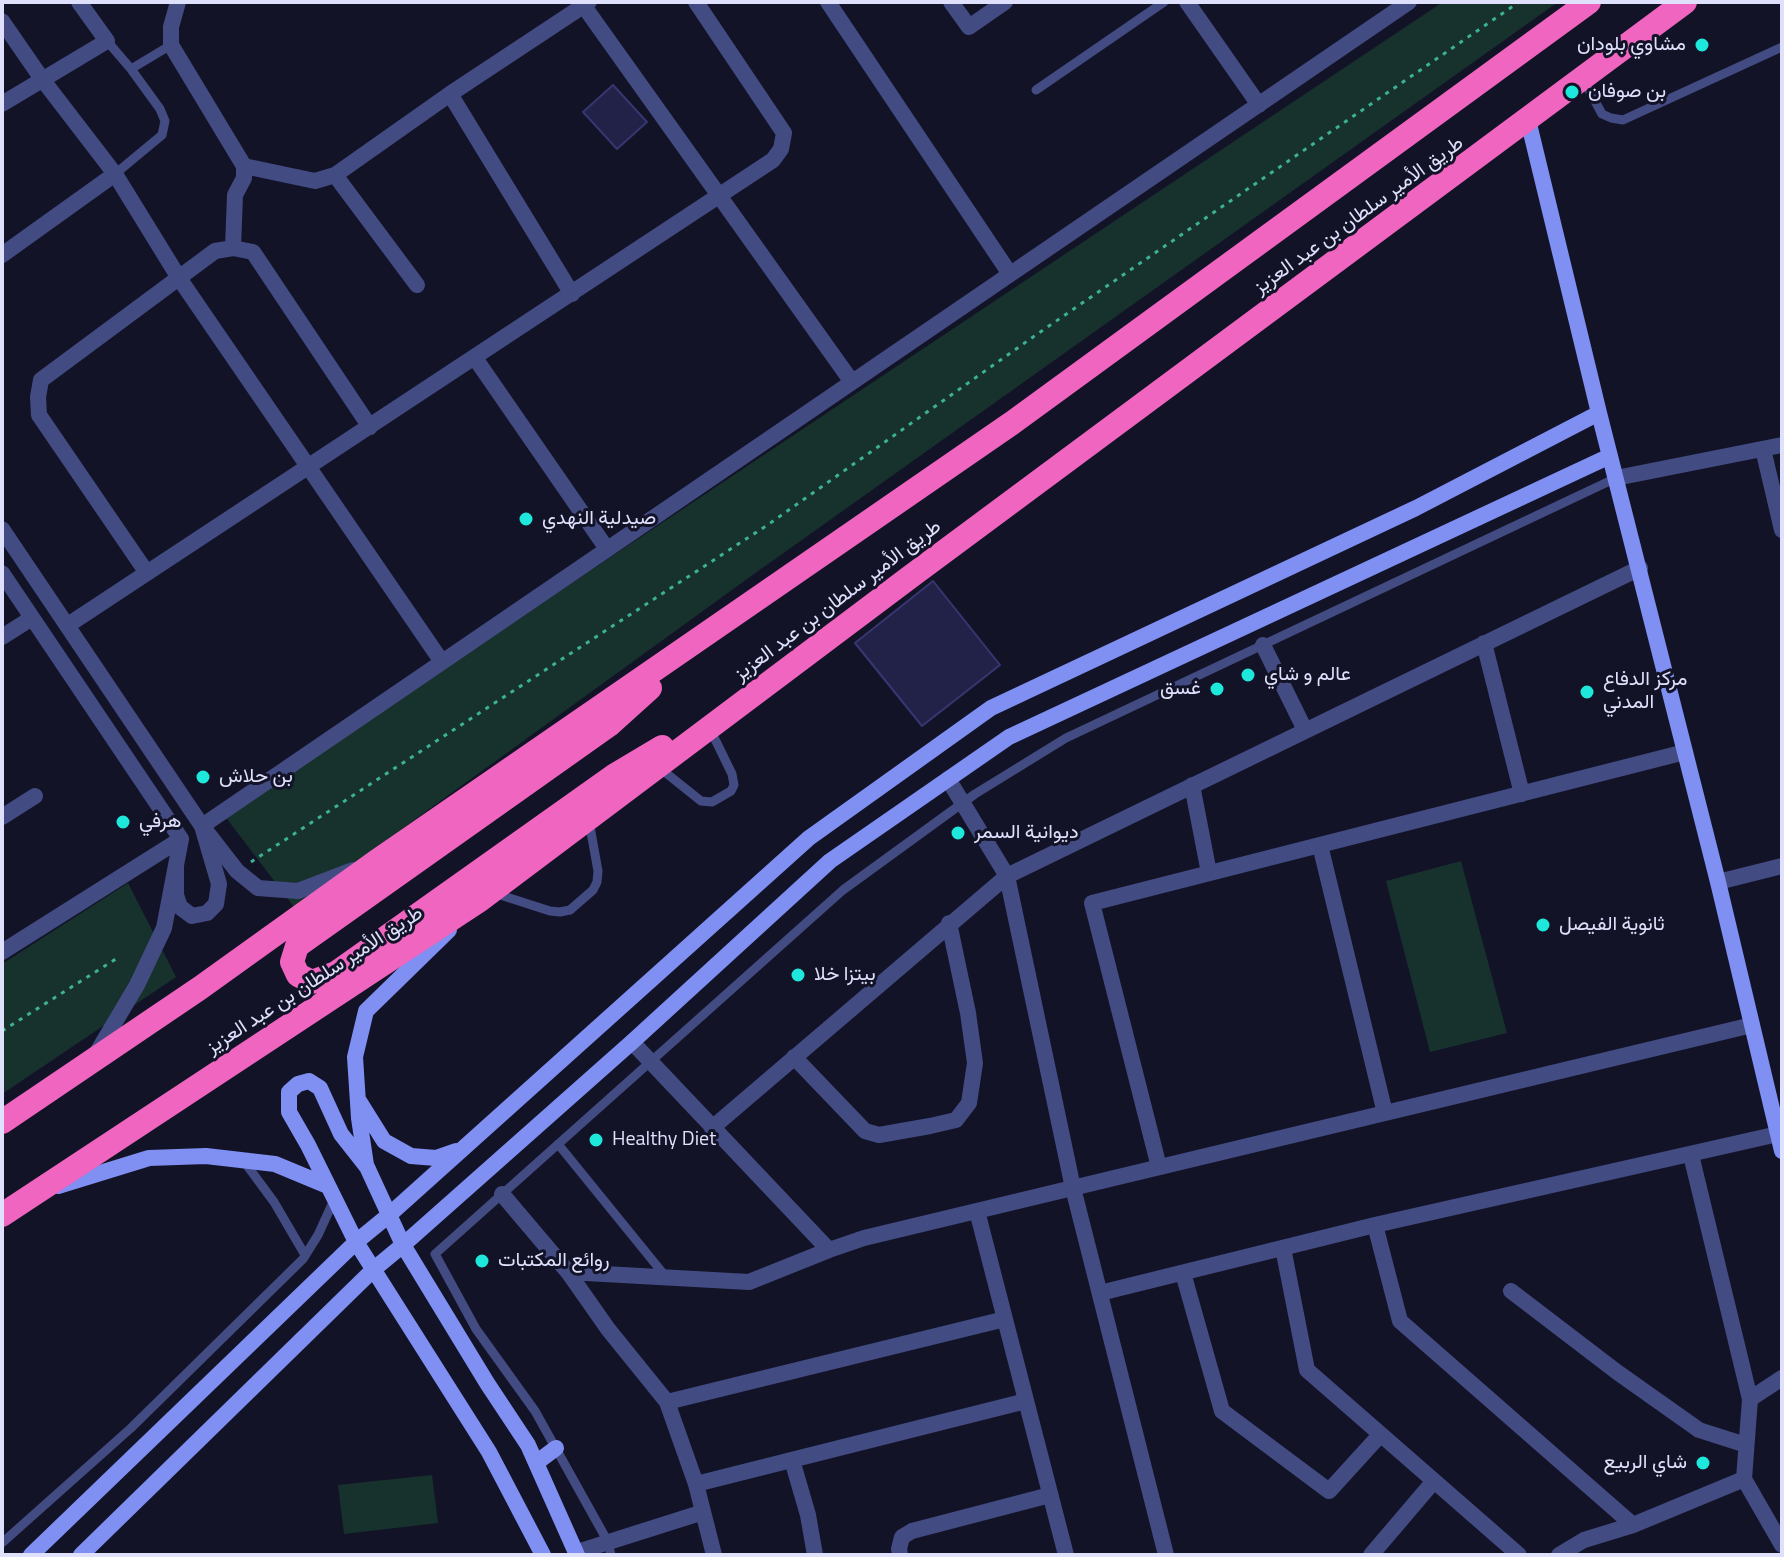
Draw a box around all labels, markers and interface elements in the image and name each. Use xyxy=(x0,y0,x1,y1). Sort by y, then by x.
place label: مشاوي بلودان xyxy=(1577,33,1686,57)
marker: مشاوي بلودان xyxy=(1693,36,1711,54)
place label: بن صوفان xyxy=(1588,80,1666,104)
marker: بن صوفان xyxy=(1563,83,1581,101)
street label: طريق الأمير سلطان بن عبد العزيز xyxy=(1249,132,1469,300)
place label: صيدلية النهدي xyxy=(542,507,656,531)
marker: صيدلية النهدي xyxy=(517,510,535,528)
street label: طريق الأمير سلطان بن عبد العزيز xyxy=(729,515,947,687)
place label: عالم و شاي xyxy=(1264,663,1351,687)
marker: عالم و شاي xyxy=(1239,666,1257,684)
place label: مركز الدفاع المدني xyxy=(1603,668,1687,715)
place label: غسق xyxy=(1160,677,1201,701)
marker: غسق xyxy=(1208,680,1226,698)
marker: مركز الدفاع المدني xyxy=(1578,683,1596,701)
place label: بن حلاش xyxy=(219,765,293,789)
marker: بن حلاش xyxy=(194,768,212,786)
place label: هرفي xyxy=(139,810,181,834)
marker: هرفي xyxy=(114,813,132,831)
place label: ديوانية السمر xyxy=(974,821,1079,845)
marker: ديوانية السمر xyxy=(949,824,967,842)
street label: طريق الأمير سلطان بن عبد العزيز xyxy=(202,902,428,1060)
place label: ثانوية الفيصل xyxy=(1559,913,1665,937)
marker: ثانوية الفيصل xyxy=(1534,916,1552,934)
place label: بيتزا خلا xyxy=(814,963,876,987)
marker: بيتزا خلا xyxy=(789,966,807,984)
place label: Healthy Diet xyxy=(612,1128,716,1152)
marker: Healthy Diet xyxy=(587,1131,605,1149)
place label: روائع المكتبات xyxy=(498,1249,610,1273)
marker: روائع المكتبات xyxy=(473,1252,491,1270)
place label: شاي الربيع xyxy=(1604,1451,1687,1475)
marker: شاي الربيع xyxy=(1694,1454,1712,1472)

